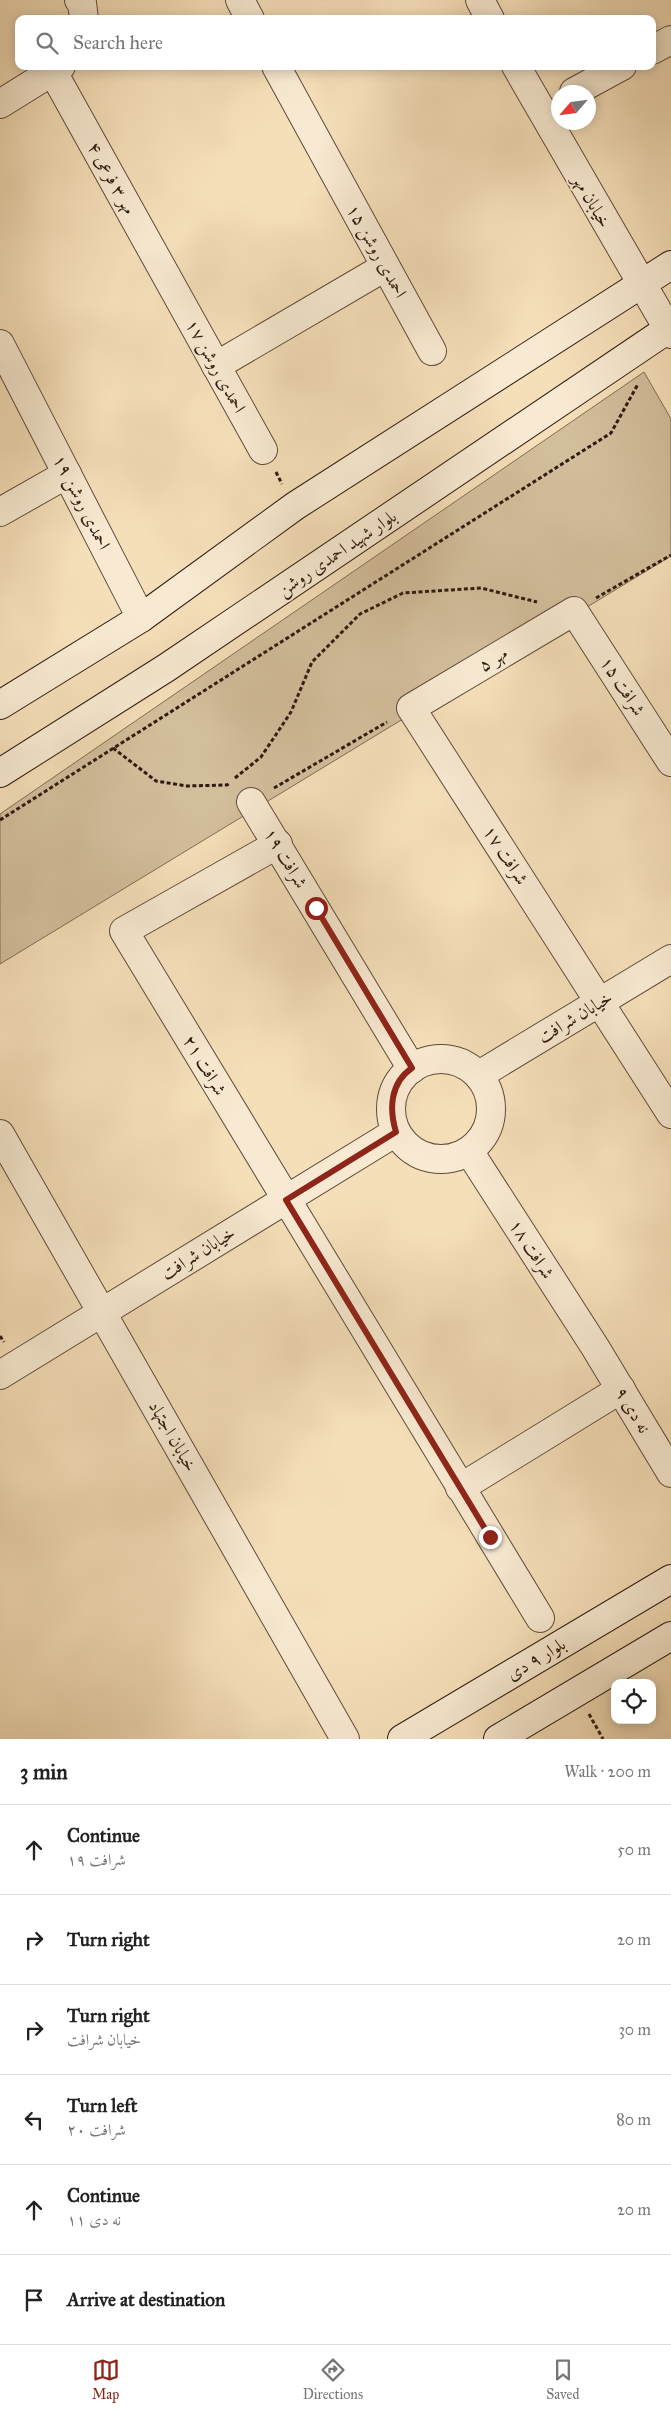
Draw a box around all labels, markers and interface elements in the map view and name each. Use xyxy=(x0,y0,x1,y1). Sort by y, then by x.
search box xyxy=(15,15,656,70)
icon: search xyxy=(33,29,61,57)
text: Search here xyxy=(73,31,163,54)
north arrow xyxy=(551,85,596,130)
street label: مهر ۳ فرعی ۴ xyxy=(82,138,141,219)
street label: خیابان مهر xyxy=(566,169,616,232)
street label: احمدی روشن ۱۵ xyxy=(341,200,412,302)
street label: احمدی روشن ۱۷ xyxy=(180,315,251,417)
street label: احمدی روشن ۱۹ xyxy=(48,451,115,554)
street label: بلوار شهید احمدی روشن xyxy=(273,505,401,602)
street label: مهر ۵ xyxy=(474,642,512,677)
street label: شرافت ۱۵ xyxy=(595,652,650,720)
street label: شرافت ۱۷ xyxy=(478,821,533,889)
street label: شرافت ۱۹ xyxy=(259,824,312,893)
route start xyxy=(305,897,328,920)
street label: خیابان شرافت xyxy=(534,986,617,1049)
street label: شرافت ۲۱ xyxy=(178,1031,231,1100)
street label: شرافت ۱۸ xyxy=(504,1215,559,1283)
street label: خیابان شرافت xyxy=(157,1222,240,1285)
street label: نه دی ۹ xyxy=(611,1383,655,1437)
street label: خیابان اجتهاد xyxy=(143,1397,202,1476)
route end xyxy=(479,1526,502,1549)
street label: بلوار ۹ دی xyxy=(502,1633,570,1685)
map controls xyxy=(611,1679,656,1724)
button: locate xyxy=(611,1679,656,1724)
text: 3 min xyxy=(20,1759,68,1785)
text: Walk · 200 m xyxy=(564,1762,651,1781)
text: Continue xyxy=(67,1824,140,1847)
icon: ahead xyxy=(20,1836,48,1864)
text: 50 m xyxy=(617,1840,651,1859)
text: شرافت ۱۹ xyxy=(67,1850,126,1869)
icon: right xyxy=(20,1926,48,1954)
text: Turn right xyxy=(67,1928,150,1951)
text: 20 m xyxy=(617,1930,651,1949)
text: Turn right xyxy=(67,2004,150,2027)
icon: right xyxy=(20,2016,48,2044)
text: 30 m xyxy=(618,2020,651,2039)
text: خیابان شرافت xyxy=(67,2030,141,2049)
text: Turn left xyxy=(67,2094,137,2117)
icon: left xyxy=(20,2106,48,2134)
text: 80 m xyxy=(616,2110,651,2129)
text: شرافت ۲۰ xyxy=(67,2120,126,2139)
text: Continue xyxy=(67,2184,140,2207)
icon: ahead xyxy=(20,2196,48,2224)
text: 20 m xyxy=(617,2200,651,2219)
text: نه دی ۱۱ xyxy=(67,2210,121,2229)
icon: arrive xyxy=(20,2286,48,2314)
text: Arrive at destination xyxy=(67,2288,225,2311)
tab: Map xyxy=(92,2356,120,2403)
tab: Directions xyxy=(303,2356,363,2403)
tab: Saved xyxy=(546,2356,579,2403)

